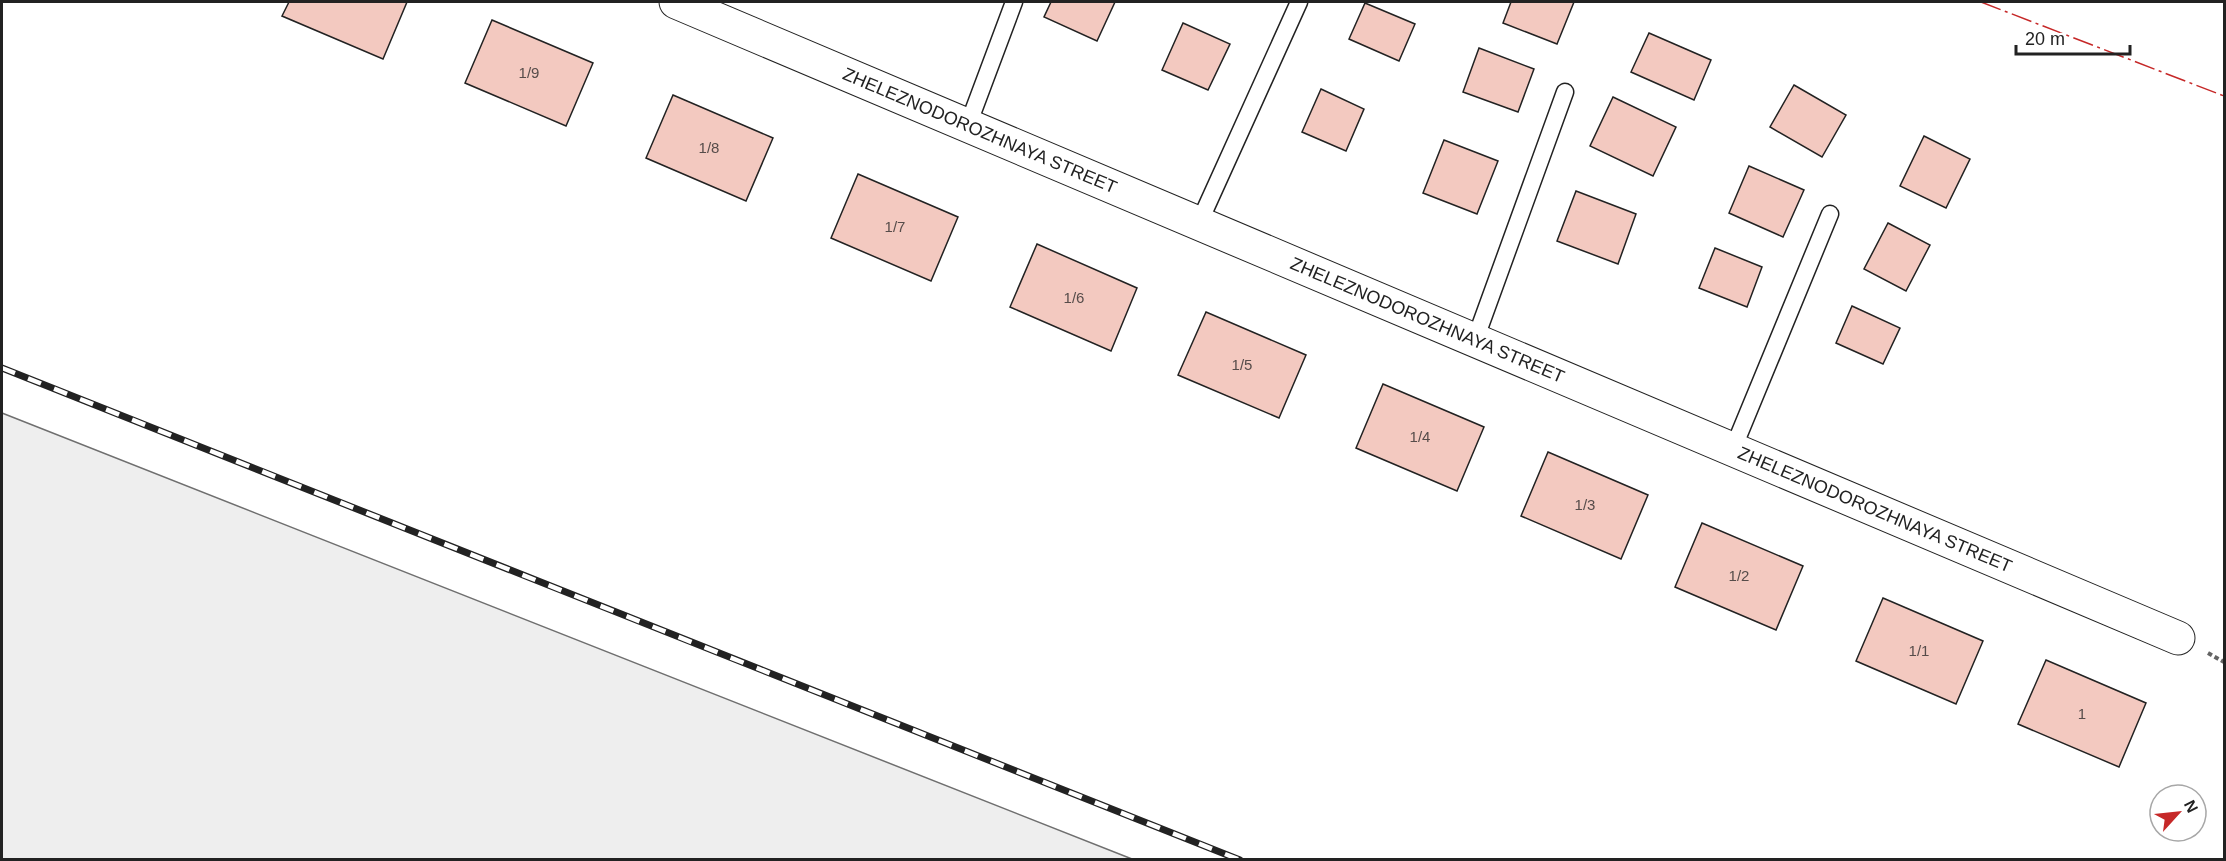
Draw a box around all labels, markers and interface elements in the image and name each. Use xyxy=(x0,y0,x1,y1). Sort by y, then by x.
scale bar xyxy=(2016,18,2130,56)
text: 20 m xyxy=(2025,29,2065,49)
house number: 1/9 xyxy=(519,64,539,81)
street label: ZHELEZNODOROZHNAYA STREET xyxy=(840,64,1120,197)
house number: 1/8 xyxy=(699,139,719,156)
house number: 1/7 xyxy=(885,218,905,235)
street label: ZHELEZNODOROZHNAYA STREET xyxy=(1287,253,1567,387)
house number: 1/6 xyxy=(1064,289,1084,306)
house number: 1/5 xyxy=(1232,356,1252,373)
house number: 1/4 xyxy=(1410,428,1430,445)
street label: ZHELEZNODOROZHNAYA STREET xyxy=(1735,443,2015,576)
house number: 1/3 xyxy=(1575,496,1595,513)
house number: 1/2 xyxy=(1729,567,1749,584)
house number: 1/1 xyxy=(1909,642,1929,659)
house number: 1 xyxy=(2078,705,2086,722)
north arrow xyxy=(2148,783,2208,843)
text: N xyxy=(2181,797,2201,815)

